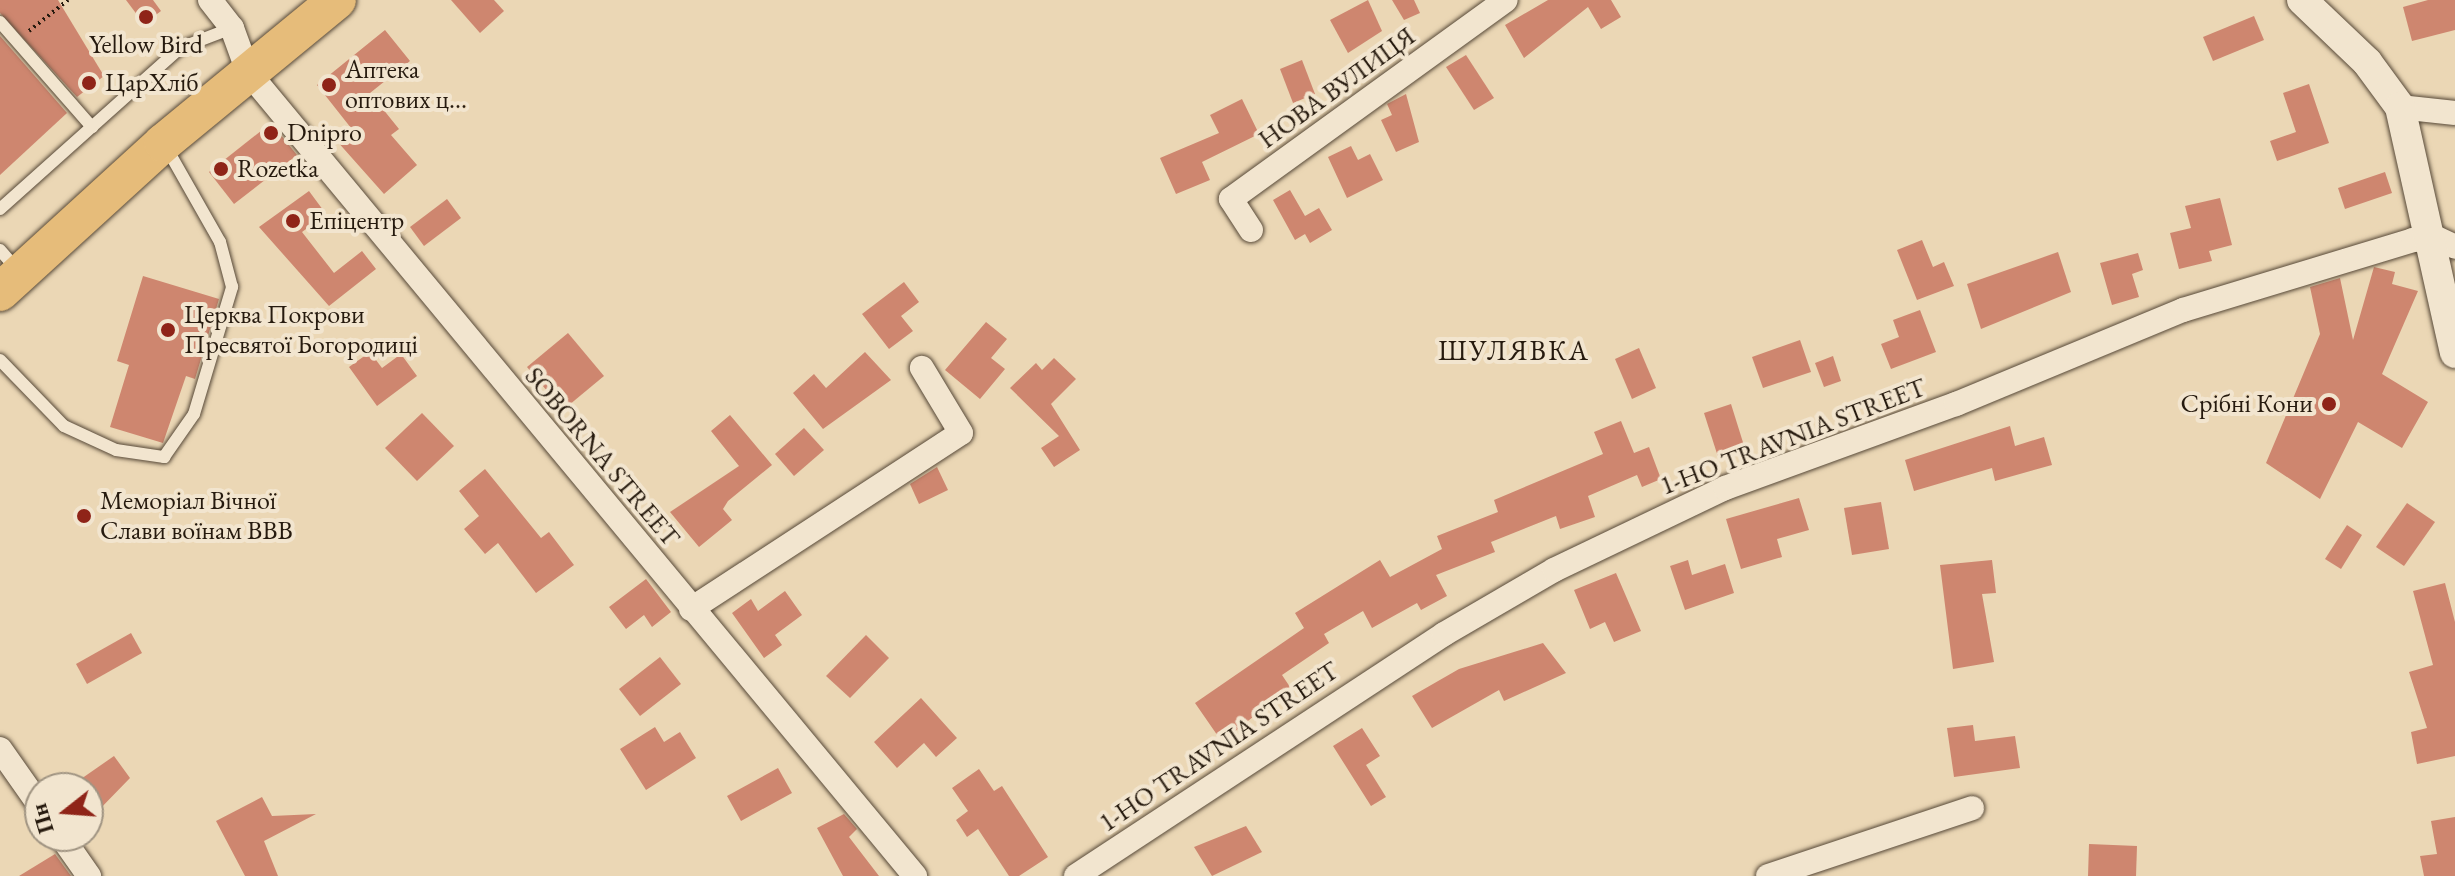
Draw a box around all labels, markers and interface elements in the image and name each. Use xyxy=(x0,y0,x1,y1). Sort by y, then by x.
marker: Yellow Bird xyxy=(137,8,155,26)
street label: НОВА ВУЛИЦЯ xyxy=(1253,21,1421,155)
place label: Yellow Bird xyxy=(89,29,203,61)
place label: Аптека оптових ц... xyxy=(345,54,467,116)
place label: ЦарХліб xyxy=(105,67,199,99)
marker: ЦарХліб xyxy=(80,74,98,92)
marker: Аптека оптових ц... xyxy=(320,76,338,94)
place label: Dnipro xyxy=(287,117,362,149)
marker: Dnipro xyxy=(262,124,280,142)
place label: Rozetka xyxy=(237,153,319,185)
marker: Rozetka xyxy=(212,160,230,178)
place label: Епіцентр xyxy=(309,205,404,237)
marker: Епіцентр xyxy=(284,212,302,230)
place label: Церква Покрови Пресвятої Богородиці xyxy=(184,299,418,360)
marker: Церква Покрови Пресвятої Богородиці xyxy=(159,321,177,339)
district label: ШУЛЯВКА xyxy=(1438,333,1590,367)
street label: SOBORNA STREET xyxy=(518,361,686,553)
street label: 1-HO TRAVNIA STREET xyxy=(1656,372,1930,502)
place label: Срібні Кони xyxy=(2180,388,2313,420)
marker: Срібні Кони xyxy=(2320,395,2338,413)
place label: Меморіал Вічної Слави воїнам ВВВ xyxy=(100,485,293,546)
marker: Меморіал Вічної Слави воїнам ВВВ xyxy=(75,507,93,525)
street label: 1-HO TRAVNIA STREET xyxy=(1093,655,1345,839)
north arrow xyxy=(24,772,104,852)
text: Пн xyxy=(24,800,61,837)

